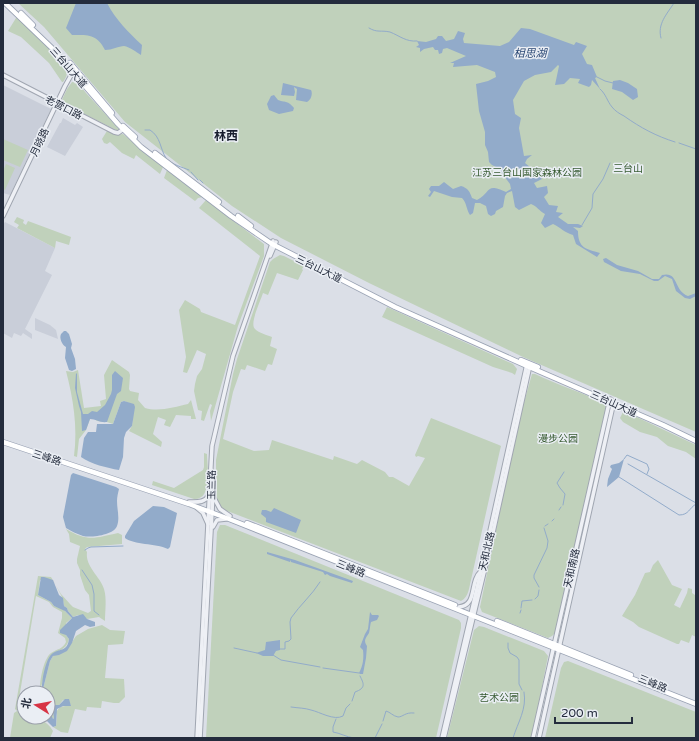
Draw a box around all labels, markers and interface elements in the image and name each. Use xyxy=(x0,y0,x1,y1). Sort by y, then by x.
street label: 三台山大道 xyxy=(47,45,89,90)
water label: 相思湖 xyxy=(514,47,548,60)
street label: 老营口路 xyxy=(43,93,84,122)
street label: 月晓路 xyxy=(28,126,52,159)
district label: 林西 xyxy=(214,129,238,143)
park label: 三台山 xyxy=(613,163,643,175)
park label: 江苏三台山国家森林公园 xyxy=(472,167,582,179)
street label: 三台山大道 xyxy=(293,253,344,285)
street label: 三台山大道 xyxy=(588,388,639,420)
park label: 漫步公园 xyxy=(538,433,578,445)
street label: 三峰路 xyxy=(31,448,63,468)
street label: 玉兰路 xyxy=(206,470,218,500)
street label: 天和北路 xyxy=(477,530,497,572)
street label: 天和南路 xyxy=(562,547,582,589)
street label: 三峰路 xyxy=(334,558,367,580)
street label: 三峰路 xyxy=(636,673,669,695)
north arrow xyxy=(16,685,56,725)
park label: 艺术公园 xyxy=(479,692,519,704)
text: 北 xyxy=(19,697,34,710)
scale bar xyxy=(555,699,632,725)
text: 200 m xyxy=(561,706,598,720)

